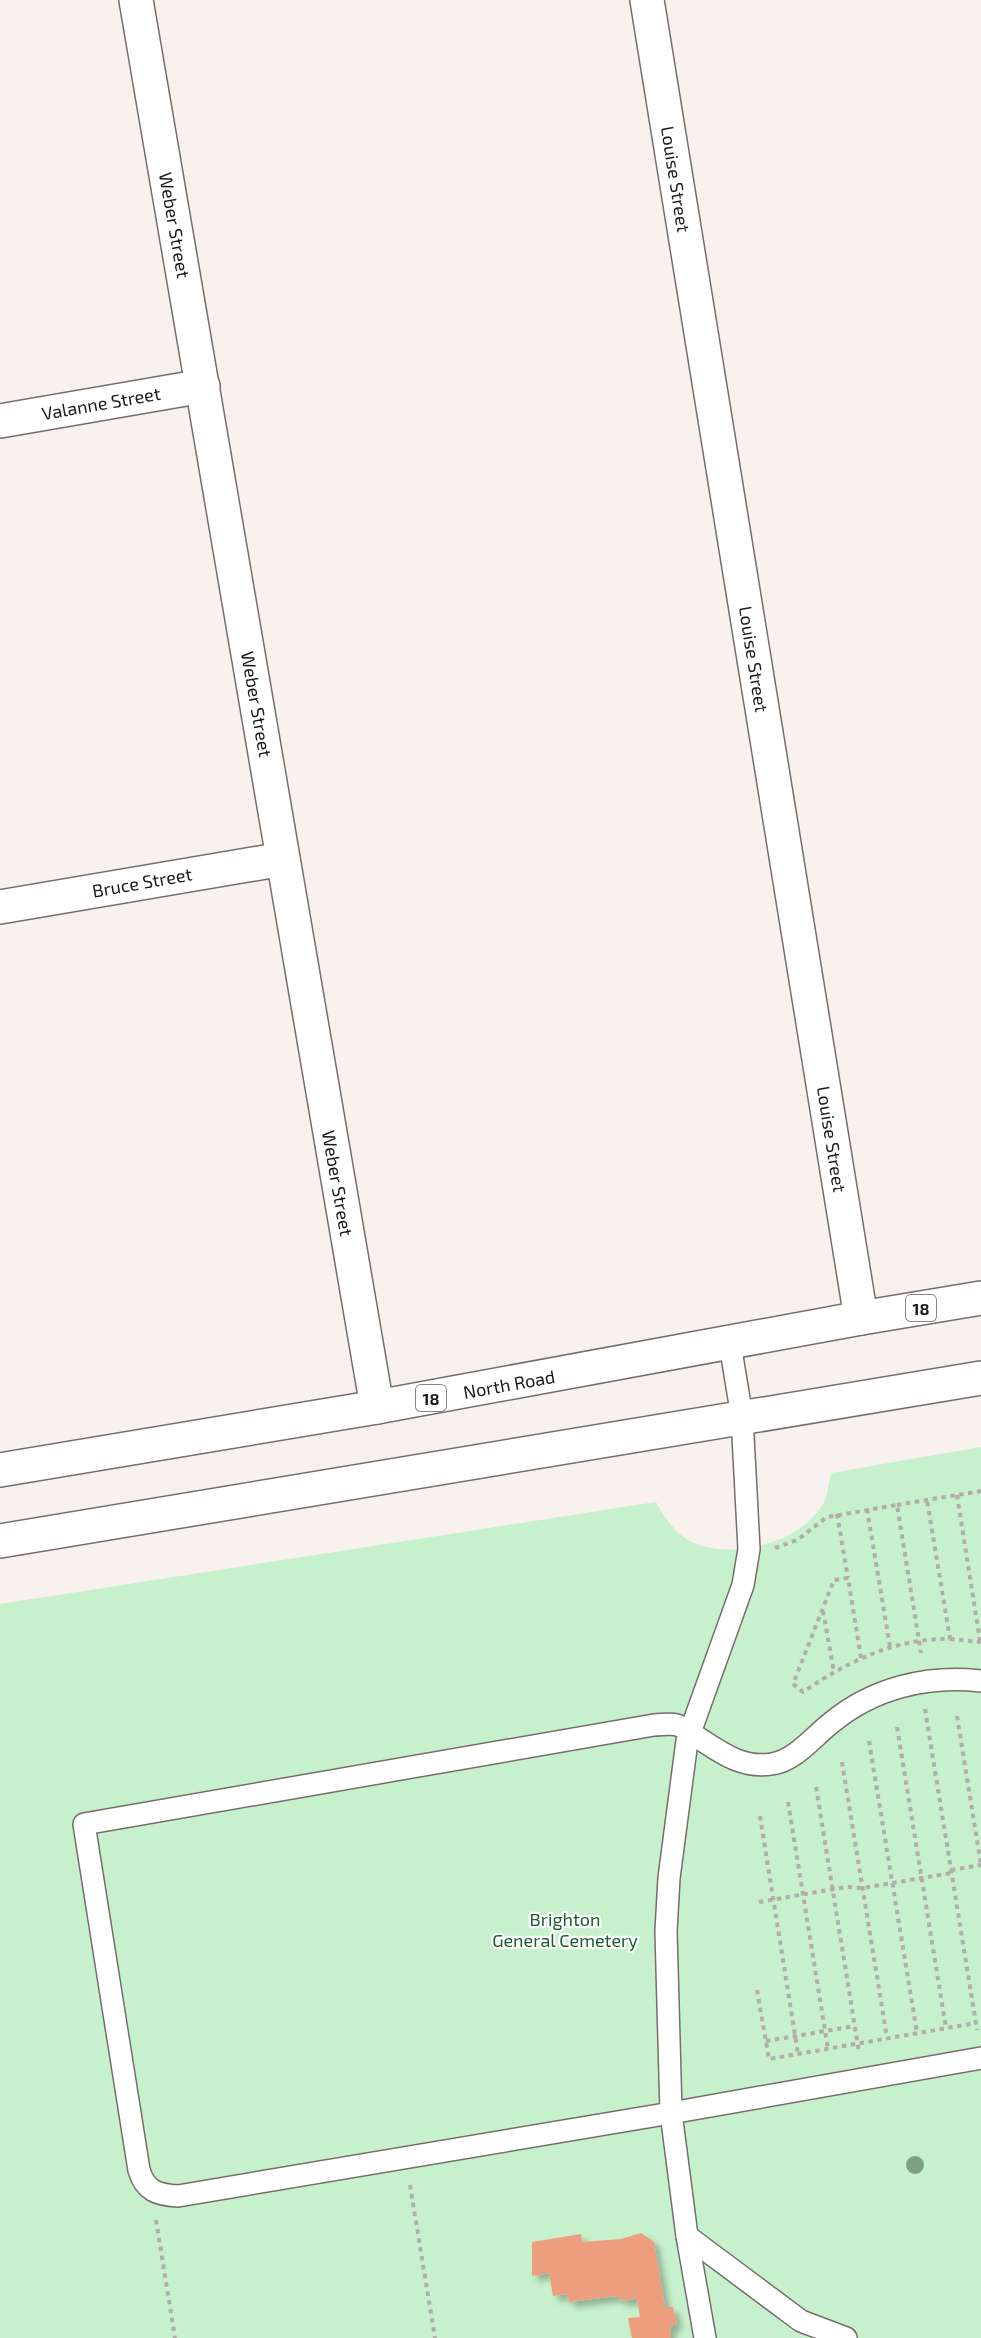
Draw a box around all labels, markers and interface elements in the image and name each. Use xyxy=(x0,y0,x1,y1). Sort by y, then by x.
street label: Louise Street xyxy=(657,124,695,234)
street label: Weber Street xyxy=(155,170,195,280)
street label: Valanne Street xyxy=(40,382,162,424)
street label: Louise Street xyxy=(735,604,773,714)
street label: Weber Street xyxy=(237,649,277,759)
street label: Bruce Street xyxy=(90,862,194,902)
street label: Louise Street xyxy=(813,1084,851,1194)
street label: Weber Street xyxy=(318,1128,358,1238)
road number: 18 xyxy=(906,1295,936,1321)
street label: North Road xyxy=(461,1365,557,1403)
road number: 18 xyxy=(416,1385,446,1411)
park label: Brighton General Cemetery xyxy=(492,1908,638,1951)

